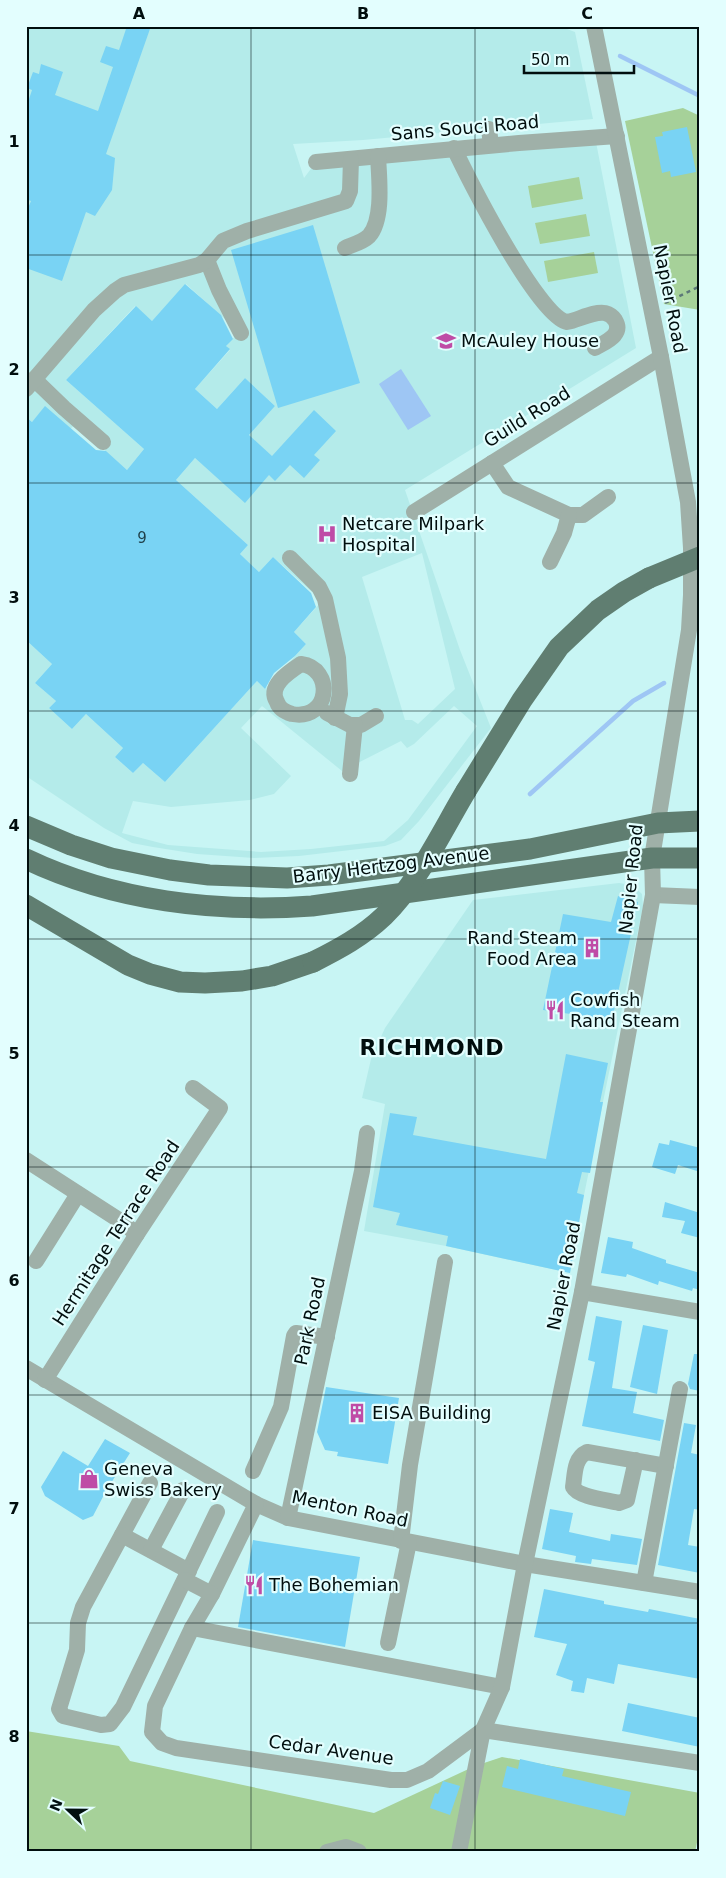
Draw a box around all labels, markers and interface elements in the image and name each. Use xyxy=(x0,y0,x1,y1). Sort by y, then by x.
text: A xyxy=(133,4,146,23)
text: B xyxy=(357,4,369,23)
text: C xyxy=(581,4,593,23)
scale bar xyxy=(524,42,634,74)
text: 50 m xyxy=(531,51,569,69)
street label: Sans Souci Road xyxy=(390,111,540,144)
text: 1 xyxy=(8,132,20,151)
street label: Napier Road xyxy=(650,243,691,355)
school or university icon: McAuley House xyxy=(435,330,457,352)
place label: McAuley House xyxy=(461,330,599,351)
text: 2 xyxy=(8,360,20,379)
street label: Guild Road xyxy=(480,382,574,451)
place label: Netcare Milpark Hospital xyxy=(342,513,485,555)
hospital icon: Netcare Milpark Hospital xyxy=(316,523,338,545)
house number: 9 xyxy=(137,529,147,547)
text: 3 xyxy=(8,588,20,607)
text: 4 xyxy=(8,816,20,835)
street label: Napier Road xyxy=(614,823,647,935)
street label: Barry Hertzog Avenue xyxy=(291,842,490,887)
place label: Rand Steam Food Area xyxy=(467,927,577,969)
building icon: Rand Steam Food Area xyxy=(581,937,603,959)
place label: Cowfish Rand Steam xyxy=(570,989,680,1031)
restaurant icon: Cowfish Rand Steam xyxy=(544,999,566,1021)
district label: RICHMOND xyxy=(360,1035,504,1060)
text: 5 xyxy=(8,1044,20,1063)
street label: Hermitage Terrace Road xyxy=(48,1136,183,1329)
street label: Napier Road xyxy=(543,1220,584,1332)
text: 6 xyxy=(8,1271,20,1290)
street label: Park Road xyxy=(290,1275,329,1367)
building icon: EISA Building xyxy=(346,1402,368,1424)
place label: EISA Building xyxy=(372,1402,492,1423)
place label: Geneva Swiss Bakery xyxy=(104,1458,222,1500)
shop icon: Geneva Swiss Bakery xyxy=(78,1468,100,1490)
street label: Menton Road xyxy=(290,1486,410,1531)
text: 7 xyxy=(8,1499,20,1518)
restaurant icon: The Bohemian xyxy=(243,1574,265,1596)
place label: The Bohemian xyxy=(268,1574,399,1595)
text: 8 xyxy=(8,1727,20,1746)
street label: Cedar Avenue xyxy=(267,1730,395,1769)
north arrow xyxy=(42,1786,92,1836)
text: N xyxy=(46,1797,66,1814)

